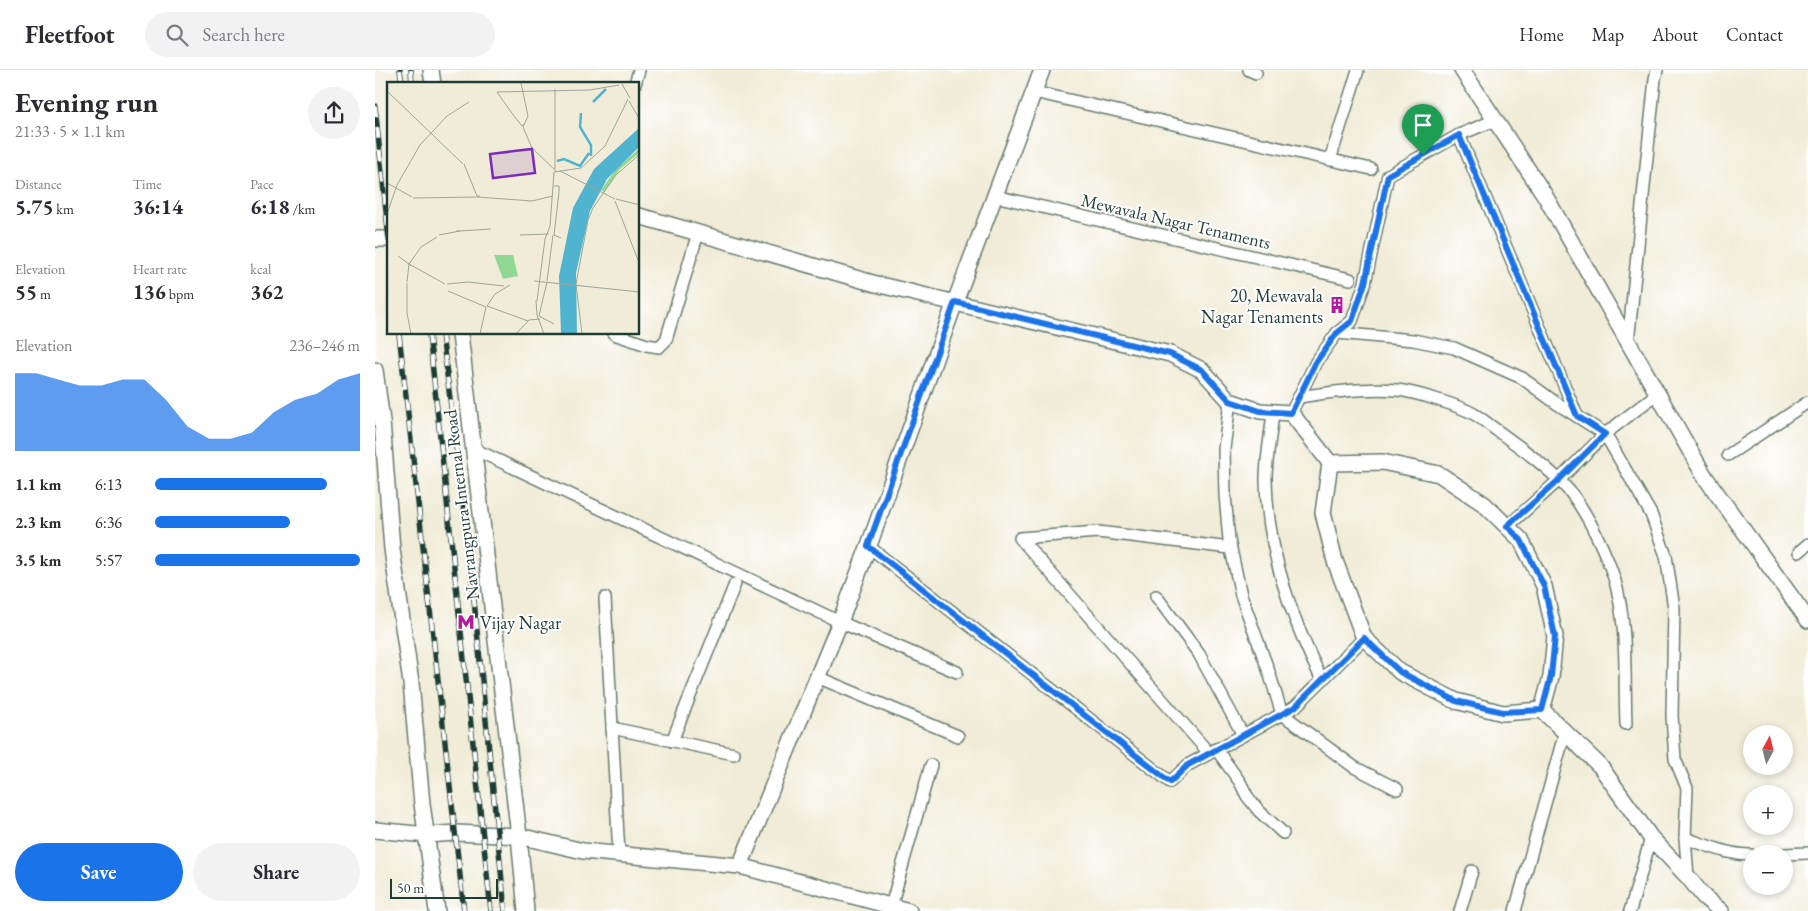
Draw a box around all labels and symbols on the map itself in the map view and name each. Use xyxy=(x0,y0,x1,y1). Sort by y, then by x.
inset map xyxy=(387,82,640,335)
pin xyxy=(1402,104,1444,155)
street label: Mewavala Nagar Tenaments xyxy=(1079,188,1273,254)
place label: 20, Mewavala Nagar Tenaments xyxy=(1201,284,1324,328)
building icon: 20, Mewavala Nagar Tenaments xyxy=(1327,295,1347,315)
street label: Navrangpura Internal Road xyxy=(438,408,484,602)
place label: Vijay Nagar xyxy=(480,611,561,634)
metro station icon: Vijay Nagar xyxy=(456,612,476,632)
north arrow xyxy=(1743,725,1793,775)
scale bar xyxy=(390,876,497,899)

